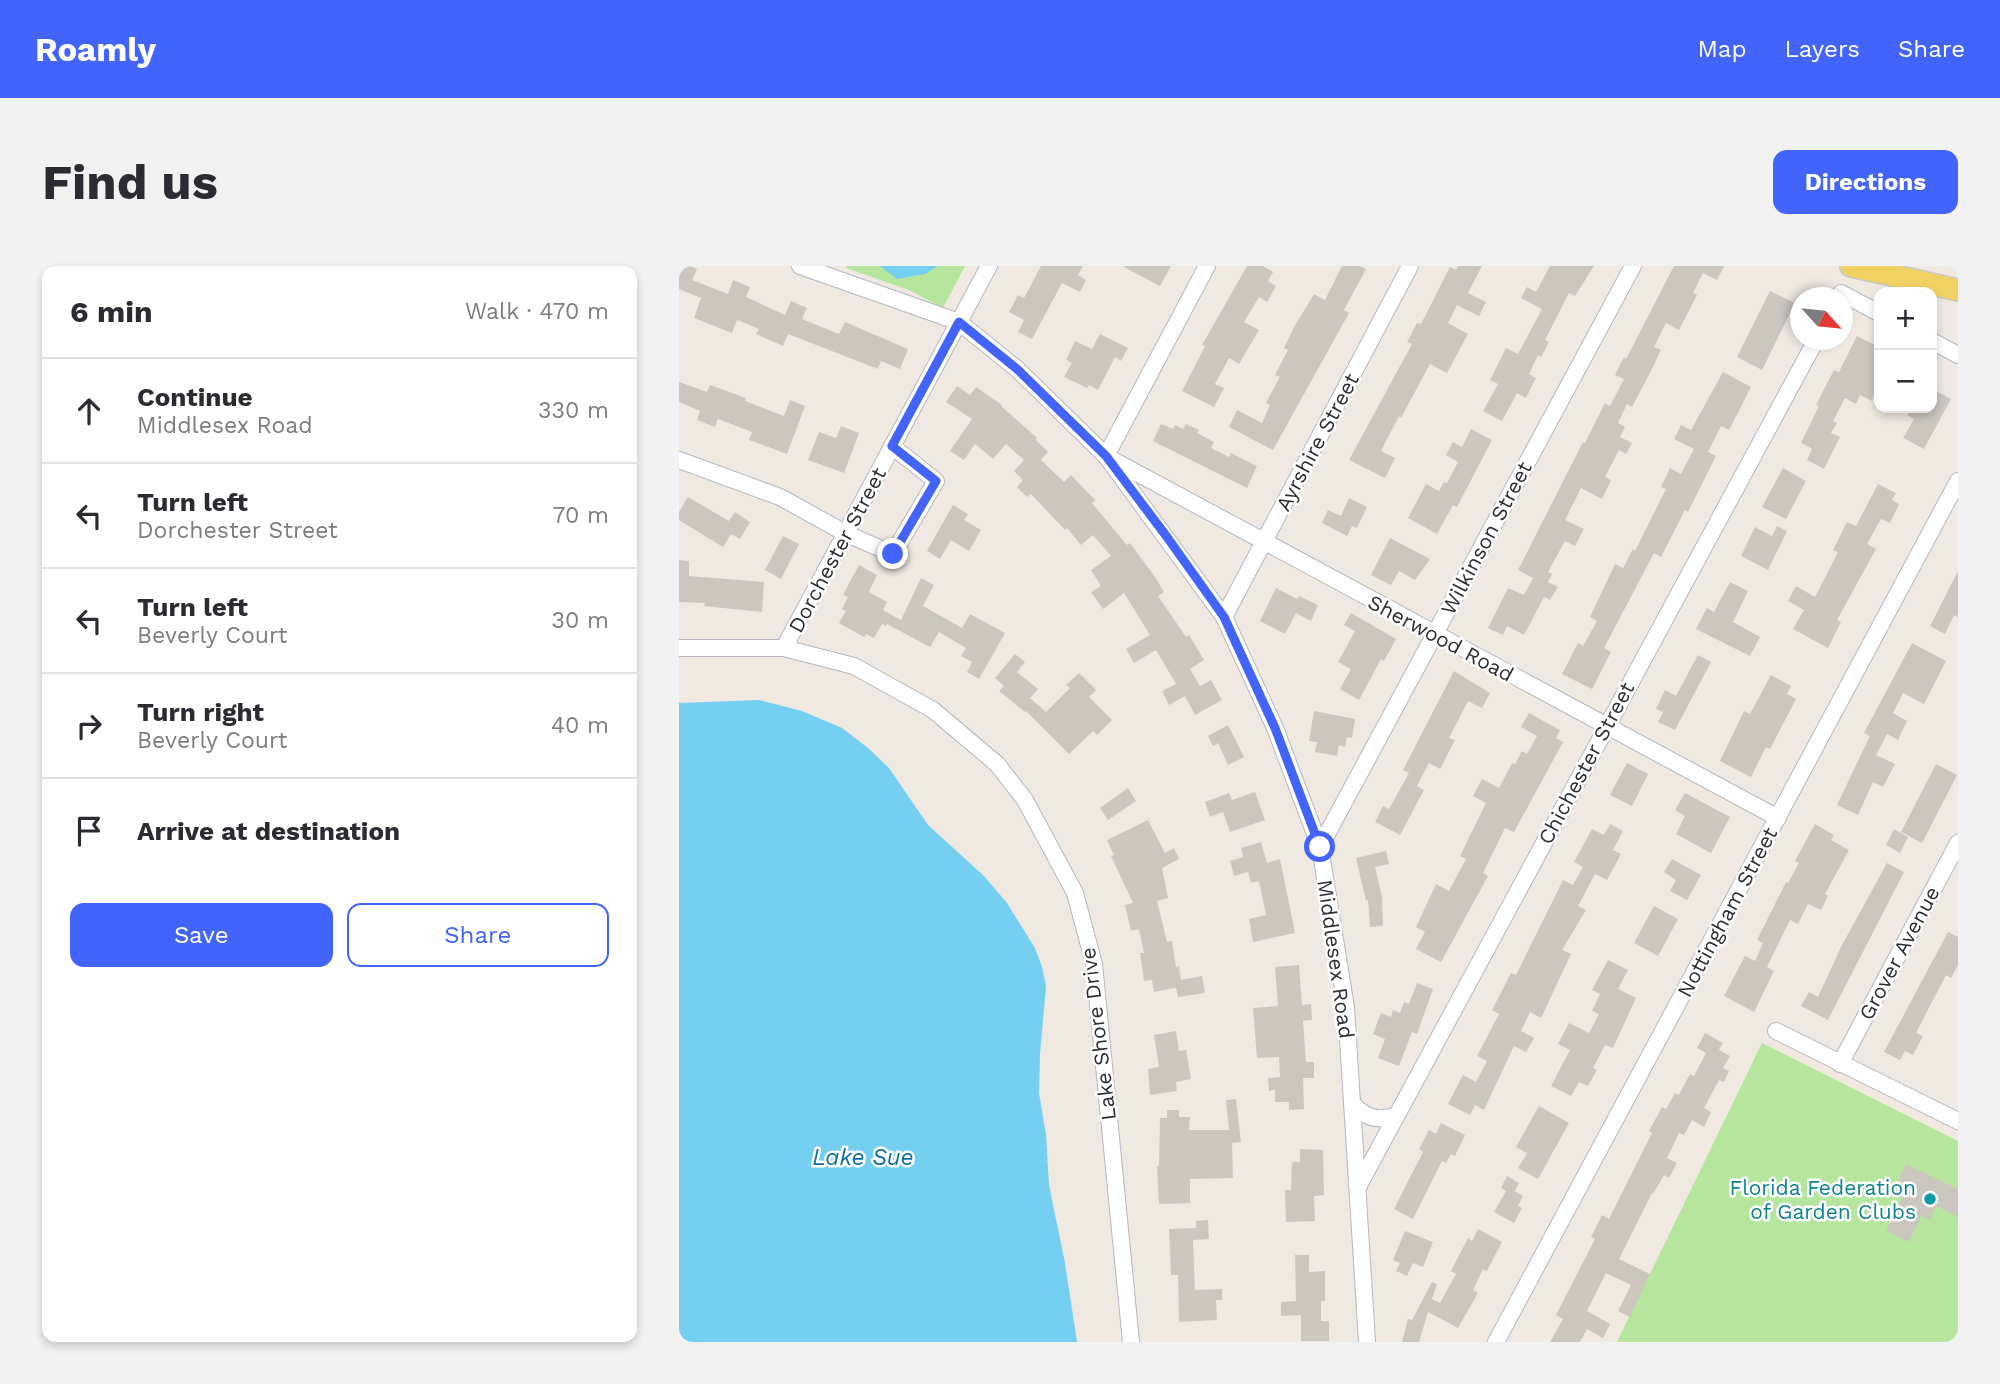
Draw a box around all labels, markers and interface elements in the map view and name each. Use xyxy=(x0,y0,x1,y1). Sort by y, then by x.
text: Roamly xyxy=(35,30,156,69)
text: Map xyxy=(1698,35,1746,63)
text: Layers xyxy=(1784,35,1860,63)
text: Share xyxy=(1898,35,1965,63)
button: Directions xyxy=(1773,150,1958,214)
text: Find us xyxy=(42,153,218,211)
north arrow xyxy=(1790,287,1853,350)
map controls xyxy=(1874,287,1937,413)
button: + xyxy=(1874,287,1937,350)
text: 6 min xyxy=(70,294,153,329)
text: Walk · 470 m xyxy=(465,298,609,325)
button: − xyxy=(1874,350,1937,413)
street label: Ayrshire Street xyxy=(1270,369,1364,515)
text: Continue xyxy=(137,382,253,412)
icon: ahead xyxy=(70,392,108,430)
text: 330 m xyxy=(538,397,609,424)
text: Middlesex Road xyxy=(137,412,313,439)
street label: Wilkinson Street xyxy=(1435,457,1537,619)
street label: Dorchester Street xyxy=(783,463,891,637)
text: Turn left xyxy=(137,487,248,517)
icon: left xyxy=(70,497,108,535)
text: 70 m xyxy=(552,502,609,529)
text: Dorchester Street xyxy=(137,517,338,544)
route end xyxy=(877,538,908,569)
street label: Sherwood Road xyxy=(1364,589,1518,687)
text: Turn left xyxy=(137,592,248,622)
icon: left xyxy=(70,602,108,640)
text: 30 m xyxy=(552,607,609,634)
text: Beverly Court xyxy=(137,622,287,649)
street label: Chichester Street xyxy=(1533,677,1639,848)
text: Turn right xyxy=(137,697,264,727)
icon: right xyxy=(70,707,108,745)
text: 40 m xyxy=(551,712,609,739)
text: Beverly Court xyxy=(137,727,287,754)
icon: arrive xyxy=(70,812,108,850)
text: Arrive at destination xyxy=(137,816,400,846)
street label: Nottingham Street xyxy=(1672,823,1782,1001)
route start xyxy=(1304,831,1335,862)
street label: Middlesex Road xyxy=(1312,878,1360,1040)
street label: Grover Avenue xyxy=(1853,882,1945,1024)
button: Save xyxy=(70,903,333,967)
button: Share xyxy=(347,903,609,967)
street label: Lake Shore Drive xyxy=(1075,946,1121,1122)
water label: Lake Sue xyxy=(812,1144,914,1171)
place label: Florida Federation of Garden Clubs xyxy=(1729,1175,1916,1224)
marker: Florida Federation of Garden Clubs xyxy=(1922,1191,1938,1207)

